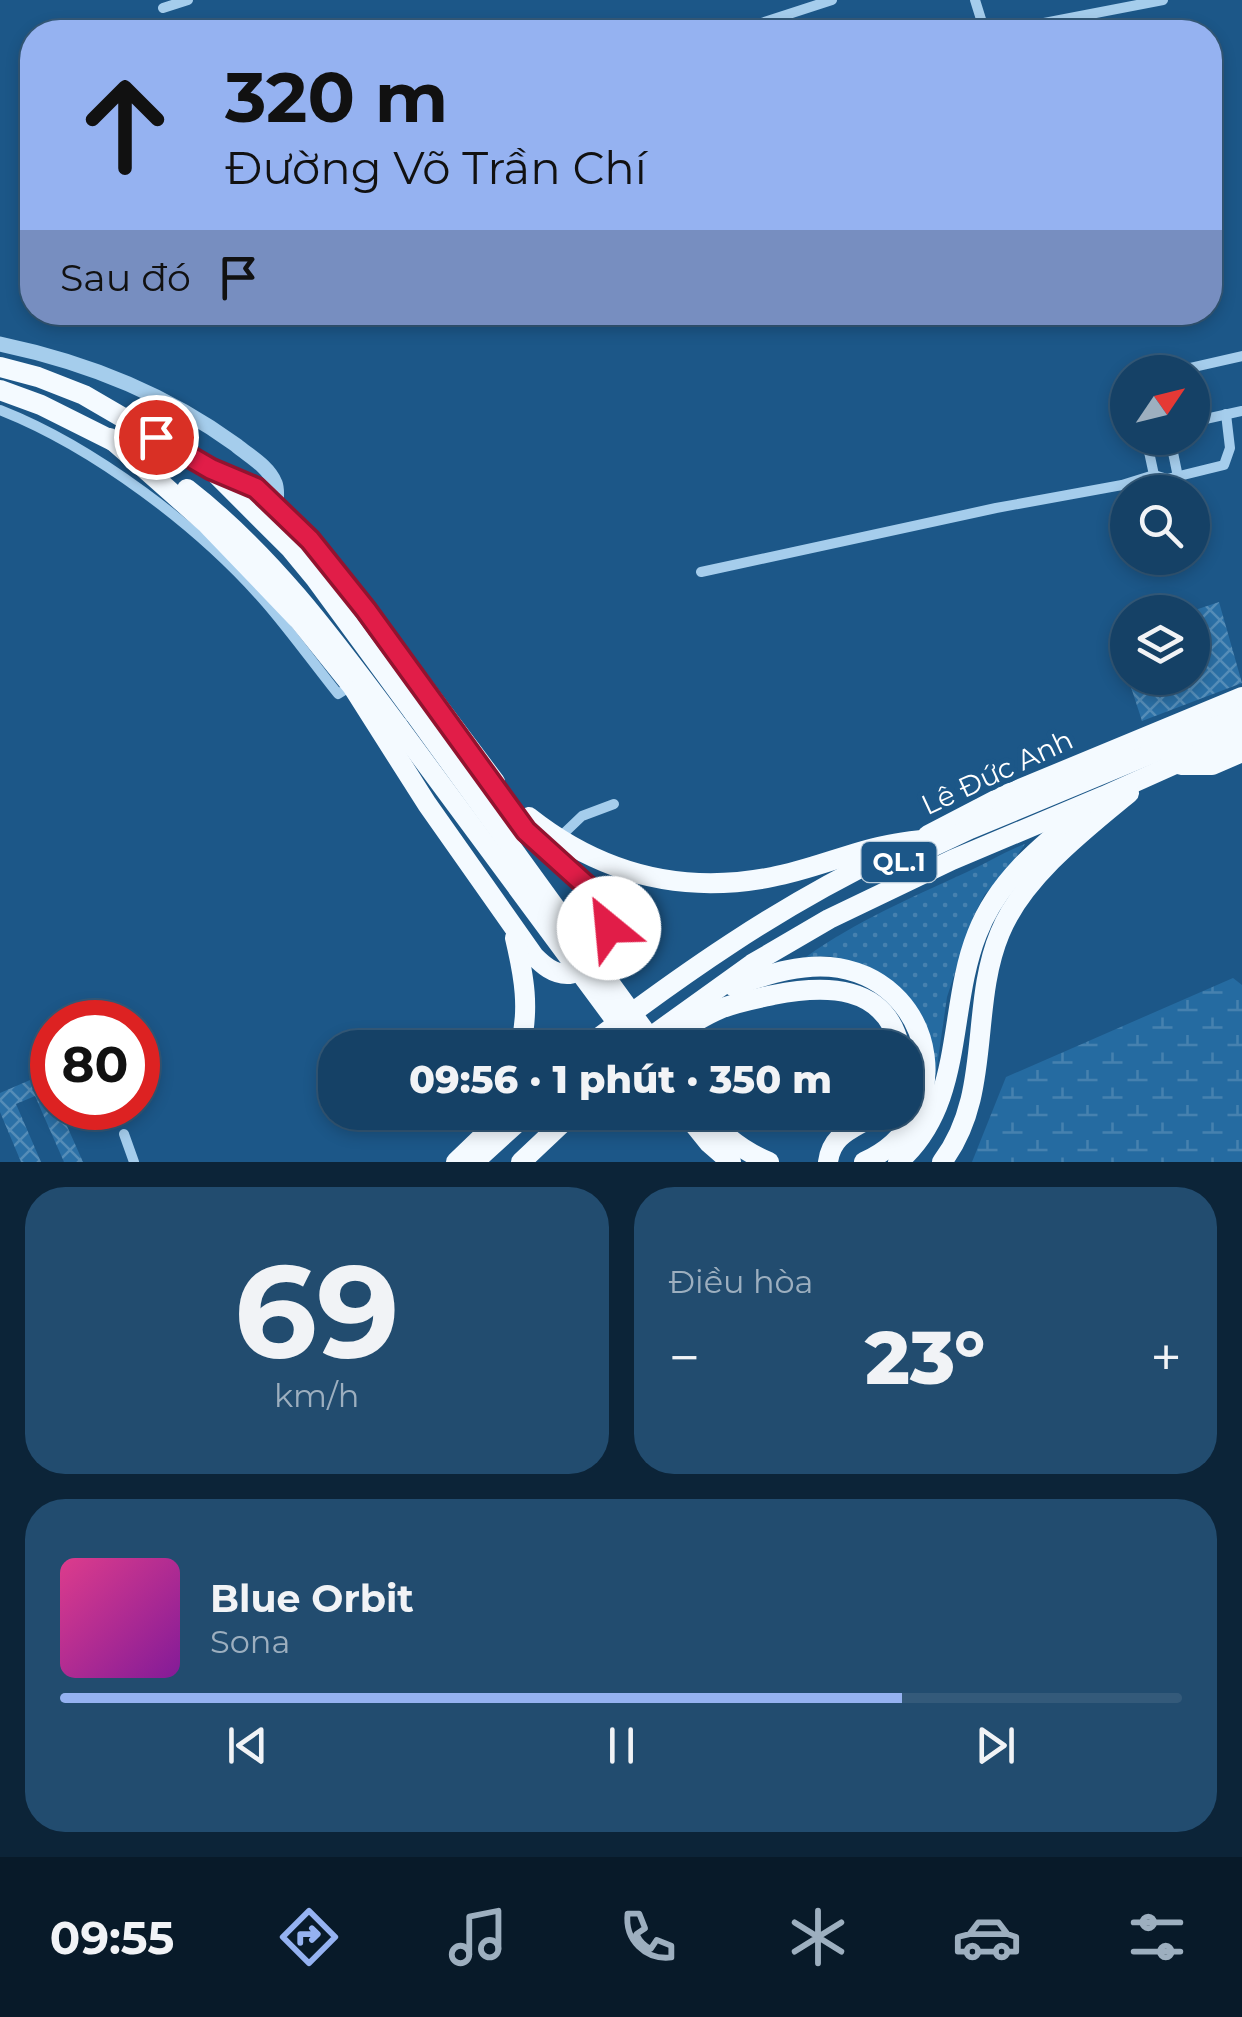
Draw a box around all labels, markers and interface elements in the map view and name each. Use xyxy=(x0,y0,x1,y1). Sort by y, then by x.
text: 320 m xyxy=(225,54,448,140)
icon: ahead xyxy=(60,60,190,190)
text: Đường Võ Trần Chí xyxy=(225,140,647,195)
icon: arrive xyxy=(211,250,266,305)
text: Sau đó xyxy=(60,254,191,301)
north arrow xyxy=(1110,355,1210,455)
map controls xyxy=(1110,355,1210,695)
pin xyxy=(114,395,199,480)
icon: arrive xyxy=(129,410,184,465)
button: search xyxy=(1110,475,1210,575)
button: layers xyxy=(1110,595,1210,695)
street label: Lê Đức Anh xyxy=(916,722,1078,822)
road number: QL.1 xyxy=(862,842,936,882)
position arrow xyxy=(557,876,661,980)
speed limit sign: 80 xyxy=(30,1000,160,1130)
text: 09:56 · 1 phút · 350 m xyxy=(409,1056,832,1103)
text: 69 xyxy=(234,1231,400,1390)
text: Điều hòa xyxy=(669,1262,813,1301)
text: 23° xyxy=(865,1311,985,1403)
text: − xyxy=(669,1324,700,1391)
text: + xyxy=(1150,1324,1182,1391)
text: km/h xyxy=(274,1376,359,1415)
text: Blue Orbit xyxy=(210,1575,414,1622)
text: Sona xyxy=(210,1622,290,1661)
icon: previous xyxy=(220,1718,275,1773)
icon: pause xyxy=(594,1718,649,1773)
icon: next xyxy=(968,1718,1023,1773)
icon: directions xyxy=(274,1902,344,1972)
icon: music xyxy=(443,1902,513,1972)
icon: phone xyxy=(613,1902,683,1972)
icon: climate xyxy=(783,1902,853,1972)
icon: car xyxy=(952,1902,1022,1972)
icon: filters xyxy=(1122,1902,1192,1972)
text: 09:55 xyxy=(50,1910,174,1965)

